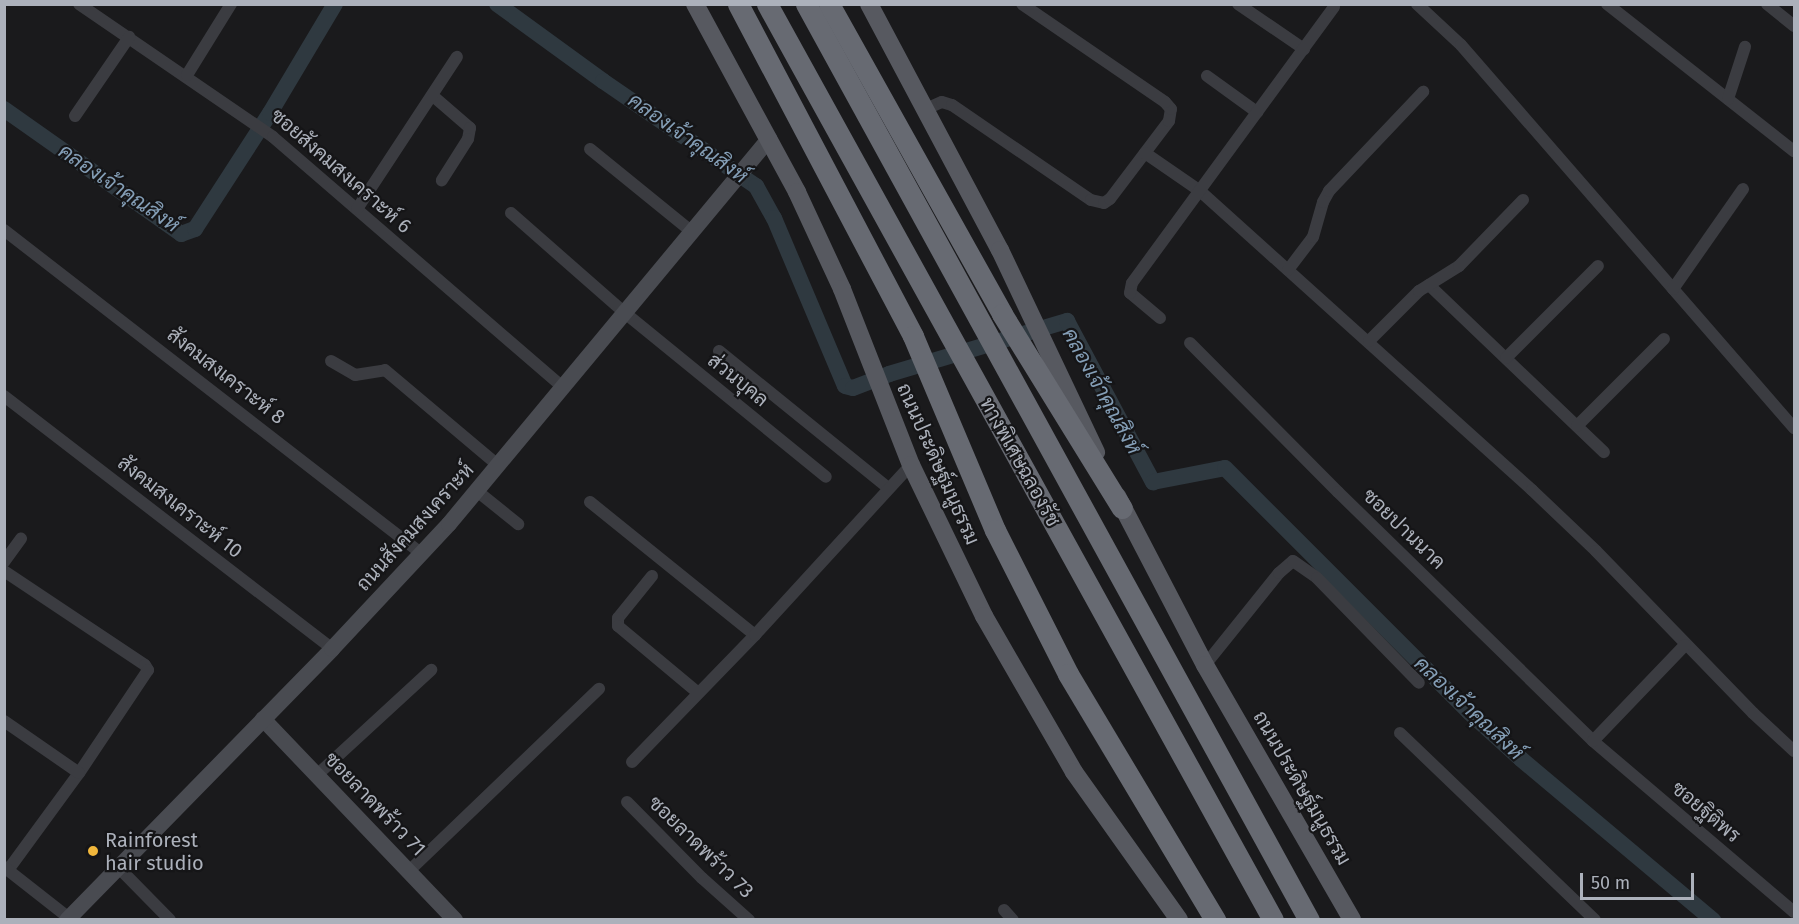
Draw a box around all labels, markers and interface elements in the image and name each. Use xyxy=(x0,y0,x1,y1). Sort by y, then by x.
water label: คลองเจ้าคุณสิงห์ xyxy=(623,87,753,189)
street label: ซอยสังคมสงเคราะห์ 6 xyxy=(266,103,416,239)
water label: คลองเจ้าคุณสิงห์ xyxy=(54,138,184,238)
street label: สังคมสงเคราะห์ 8 xyxy=(162,323,290,429)
water label: คลองเจ้าคุณสิงห์ xyxy=(1057,324,1147,458)
street label: ส่วนบุคล xyxy=(703,348,773,412)
street label: ถนนประดิษฐ์มนูธรรม xyxy=(892,380,984,548)
street label: ทางพิเศษฉลองรัช xyxy=(975,393,1065,531)
street label: สังคมสงเคราะห์ 10 xyxy=(113,451,247,563)
street label: ถนนสังคมสงเคราะห์ xyxy=(351,458,479,596)
street label: ซอยปานนาค xyxy=(1358,484,1450,574)
water label: คลองเจ้าคุณสิงห์ xyxy=(1409,651,1529,765)
street label: ถนนประดิษฐ์มนูธรรม xyxy=(1248,707,1356,869)
street label: ซอยลาดพร้าว 71 xyxy=(319,747,431,861)
street label: ซอยฐิติพร xyxy=(1667,776,1745,848)
street label: ซอยลาดพร้าว 73 xyxy=(644,791,758,903)
place label: Rainforest hair studio xyxy=(105,828,204,875)
marker: Rainforest hair studio xyxy=(86,844,100,858)
scale bar xyxy=(1583,861,1697,899)
text: 50 m xyxy=(1591,872,1630,894)

